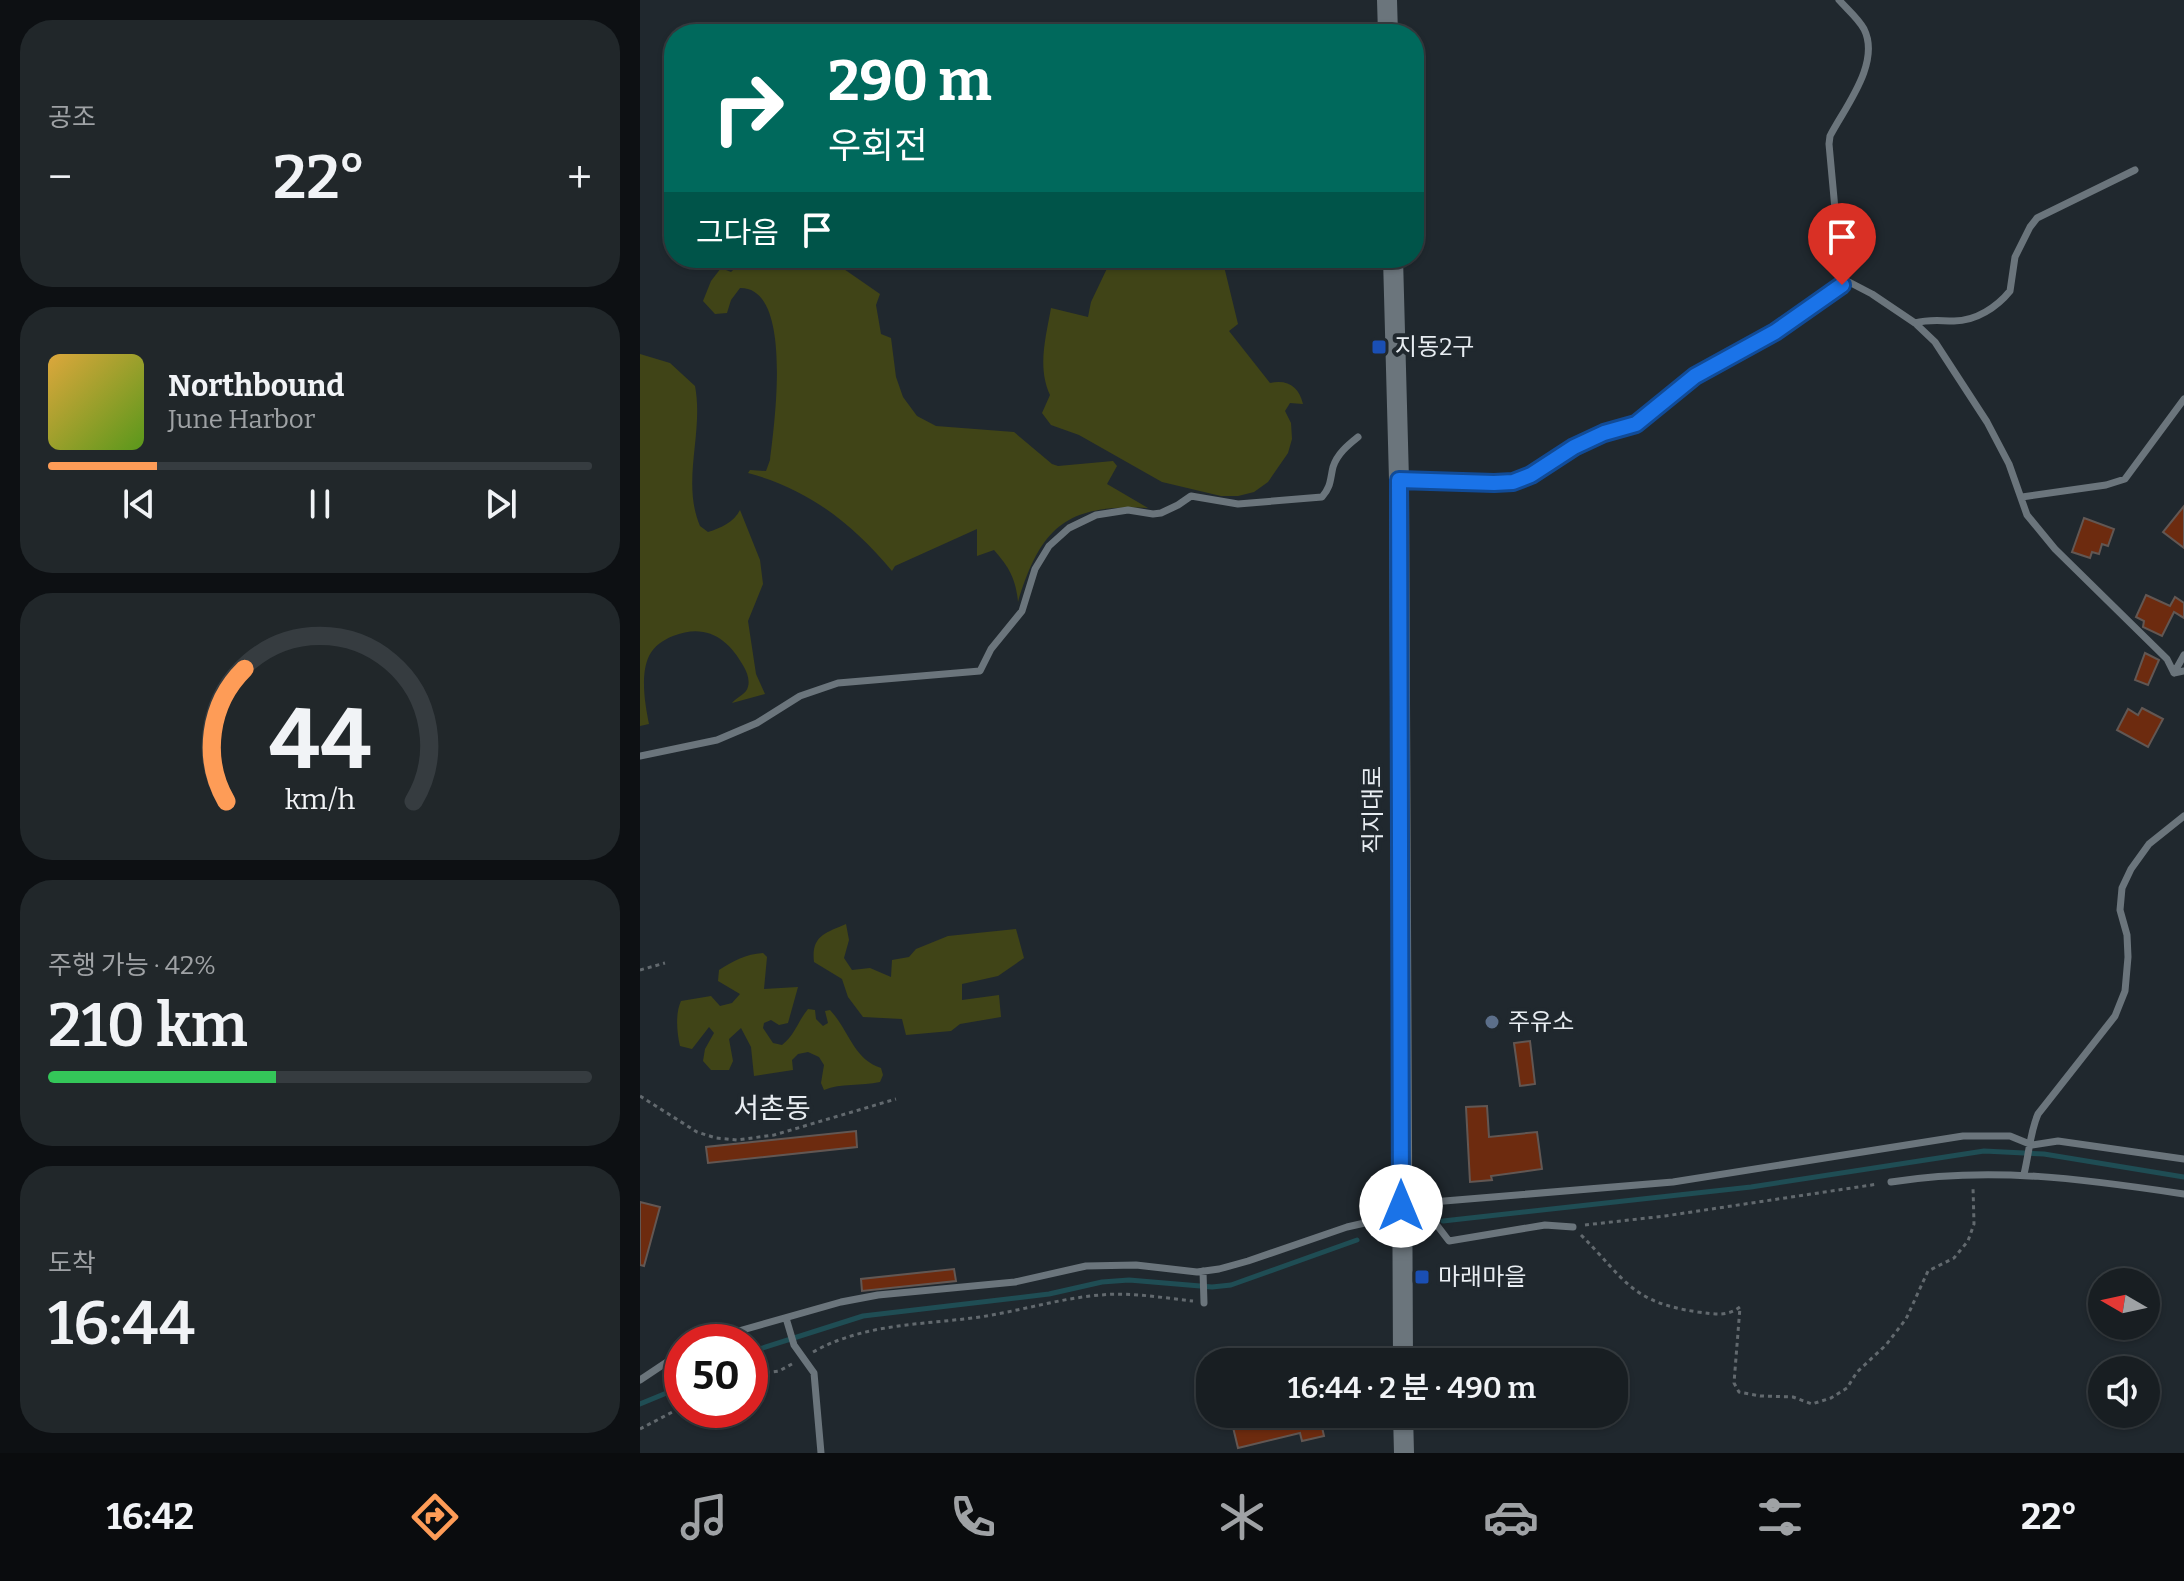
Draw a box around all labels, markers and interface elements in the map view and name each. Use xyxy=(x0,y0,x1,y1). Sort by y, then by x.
text: 290 m xyxy=(828,48,992,115)
icon: right xyxy=(696,56,800,160)
text: 공조 xyxy=(48,102,96,133)
text: 우회전 xyxy=(828,124,927,168)
text: 22° xyxy=(273,142,366,214)
text: − xyxy=(48,151,72,204)
text: + xyxy=(567,151,592,204)
pin xyxy=(1808,203,1876,285)
icon: arrive xyxy=(795,208,839,252)
text: 그다음 xyxy=(696,215,779,251)
icon: arrive xyxy=(1820,215,1864,259)
place label: 지동2구 xyxy=(1395,333,1474,361)
marker: 지동2구 xyxy=(1370,338,1388,356)
text: Northbound xyxy=(168,368,344,404)
text: June Harbor xyxy=(168,404,315,435)
icon: previous xyxy=(117,482,161,526)
icon: pause xyxy=(298,482,342,526)
icon: next xyxy=(479,482,523,526)
text: 44 xyxy=(269,690,371,790)
street label: 직지대로 xyxy=(1359,766,1387,854)
text: km/h xyxy=(285,783,356,818)
text: 주행 가능 · 42% xyxy=(48,950,216,981)
text: 210 km xyxy=(48,990,248,1062)
place label: 주유소 xyxy=(1508,1008,1574,1036)
marker: 주유소 xyxy=(1483,1013,1501,1031)
district label: 서촌동 xyxy=(733,1092,811,1125)
position arrow xyxy=(1359,1164,1443,1248)
text: 도착 xyxy=(48,1248,96,1279)
place label: 마래마을 xyxy=(1438,1263,1526,1291)
marker: 마래마을 xyxy=(1413,1268,1431,1286)
north arrow xyxy=(2088,1268,2160,1340)
map controls xyxy=(2088,1268,2160,1428)
text: 16:44 xyxy=(48,1288,195,1360)
speed limit sign: 50 xyxy=(664,1324,768,1428)
button: sound xyxy=(2088,1356,2160,1428)
text: 16:44 · 2 분 · 490 m xyxy=(1288,1370,1536,1406)
icon: directions xyxy=(407,1489,463,1545)
icon: music xyxy=(676,1489,732,1545)
icon: phone xyxy=(945,1489,1001,1545)
icon: climate xyxy=(1214,1489,1270,1545)
icon: car xyxy=(1483,1489,1539,1545)
icon: filters xyxy=(1752,1489,1808,1545)
text: 16:42 xyxy=(107,1495,194,1539)
text: 22° xyxy=(2021,1495,2077,1539)

